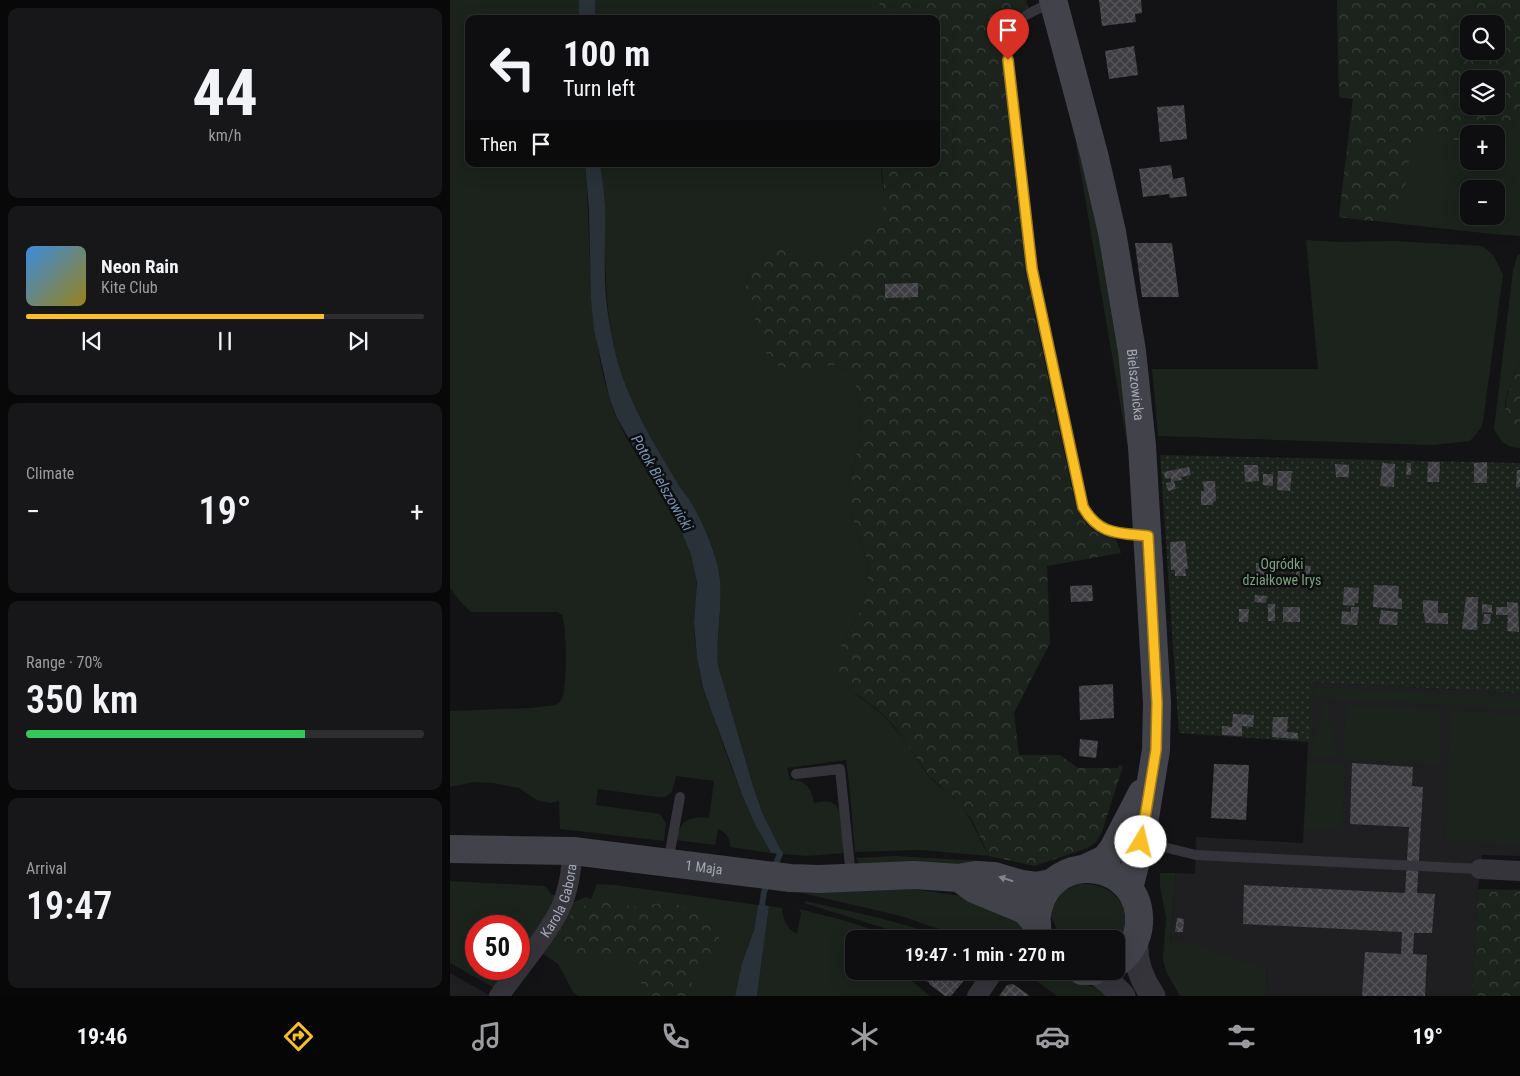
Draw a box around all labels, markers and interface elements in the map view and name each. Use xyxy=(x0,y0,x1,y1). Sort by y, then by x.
pin xyxy=(987,9,1029,60)
map controls xyxy=(1460,15,1505,225)
button: search xyxy=(1460,15,1505,60)
icon: arrive xyxy=(994,16,1022,44)
text: 100 m xyxy=(563,34,650,75)
icon: left xyxy=(480,35,545,100)
text: 44 xyxy=(192,55,258,131)
button: layers xyxy=(1460,70,1505,115)
text: Turn left xyxy=(563,76,635,101)
button: + xyxy=(1460,125,1505,170)
text: km/h xyxy=(209,126,241,145)
icon: arrive xyxy=(527,130,555,158)
text: Then xyxy=(480,133,517,156)
button: − xyxy=(1460,180,1505,225)
text: Neon Rain xyxy=(101,255,179,278)
text: Kite Club xyxy=(101,278,158,297)
icon: previous xyxy=(78,327,106,355)
icon: pause xyxy=(211,327,239,355)
icon: next xyxy=(344,327,372,355)
street label: Bielszowicka xyxy=(1124,348,1147,421)
water label: Potok Bielszowicki xyxy=(627,432,697,535)
text: Climate xyxy=(26,464,74,483)
text: 19° xyxy=(199,489,251,533)
text: − xyxy=(26,495,40,528)
text: + xyxy=(410,495,424,528)
park label: Ogródki działkowe Irys xyxy=(1243,556,1321,588)
text: Range · 70% xyxy=(26,653,102,672)
text: 350 km xyxy=(26,678,138,722)
position arrow xyxy=(1114,815,1166,867)
street label: 1 Maja xyxy=(684,857,723,878)
text: Arrival xyxy=(26,859,67,878)
street label: Karola Gabora xyxy=(537,863,580,940)
one-way arrow xyxy=(998,875,1013,883)
text: 19:47 xyxy=(26,884,112,928)
speed limit sign: 50 xyxy=(465,915,530,980)
text: 19:47 · 1 min · 270 m xyxy=(905,943,1065,966)
icon: directions xyxy=(281,1019,316,1054)
icon: music xyxy=(469,1019,504,1054)
icon: phone xyxy=(658,1019,693,1054)
icon: climate xyxy=(847,1019,882,1054)
icon: car xyxy=(1035,1019,1070,1054)
icon: filters xyxy=(1224,1019,1259,1054)
text: 19:46 xyxy=(77,1024,127,1049)
text: 19° xyxy=(1412,1024,1443,1049)

